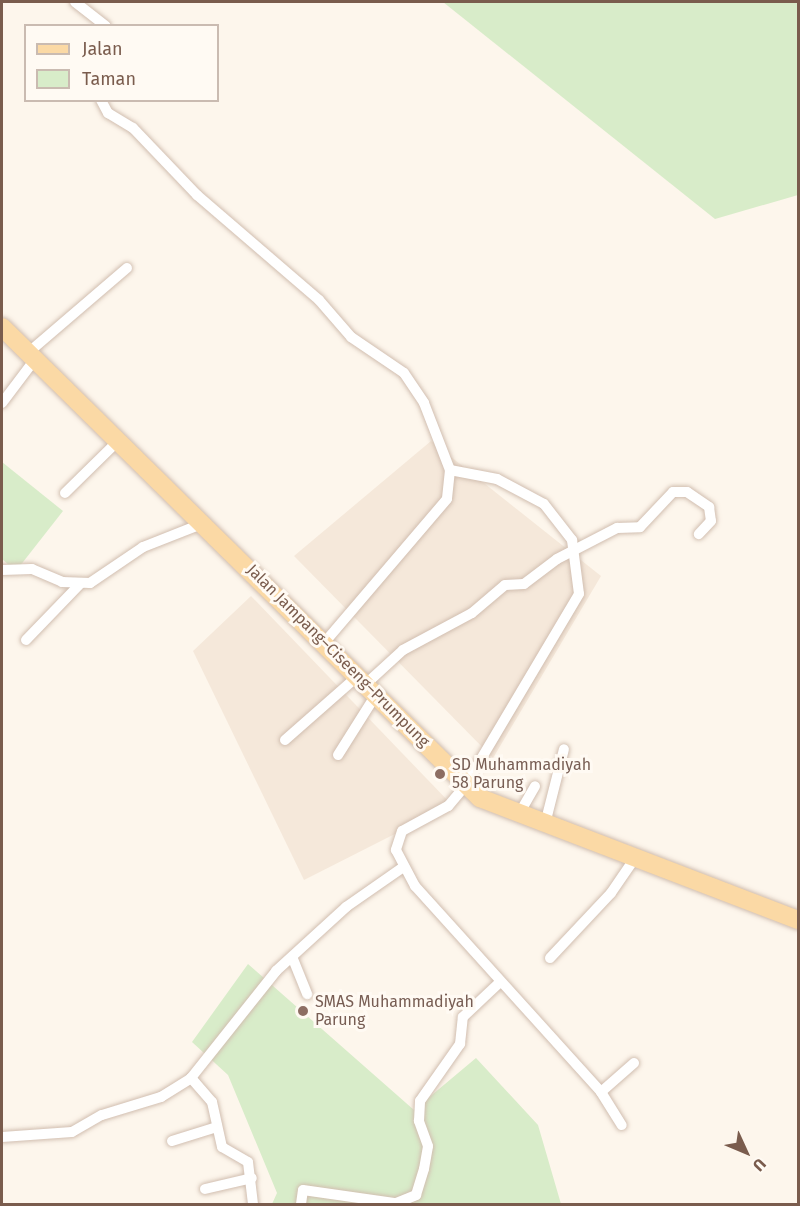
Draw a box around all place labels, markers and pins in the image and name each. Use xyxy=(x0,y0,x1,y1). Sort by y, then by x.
place label: SD Muhammadiyah 58 Parung xyxy=(452,755,591,793)
marker: SD Muhammadiyah 58 Parung xyxy=(433,767,447,781)
place label: SMAS Muhammadiyah Parung xyxy=(315,992,474,1030)
marker: SMAS Muhammadiyah Parung xyxy=(296,1004,310,1018)

